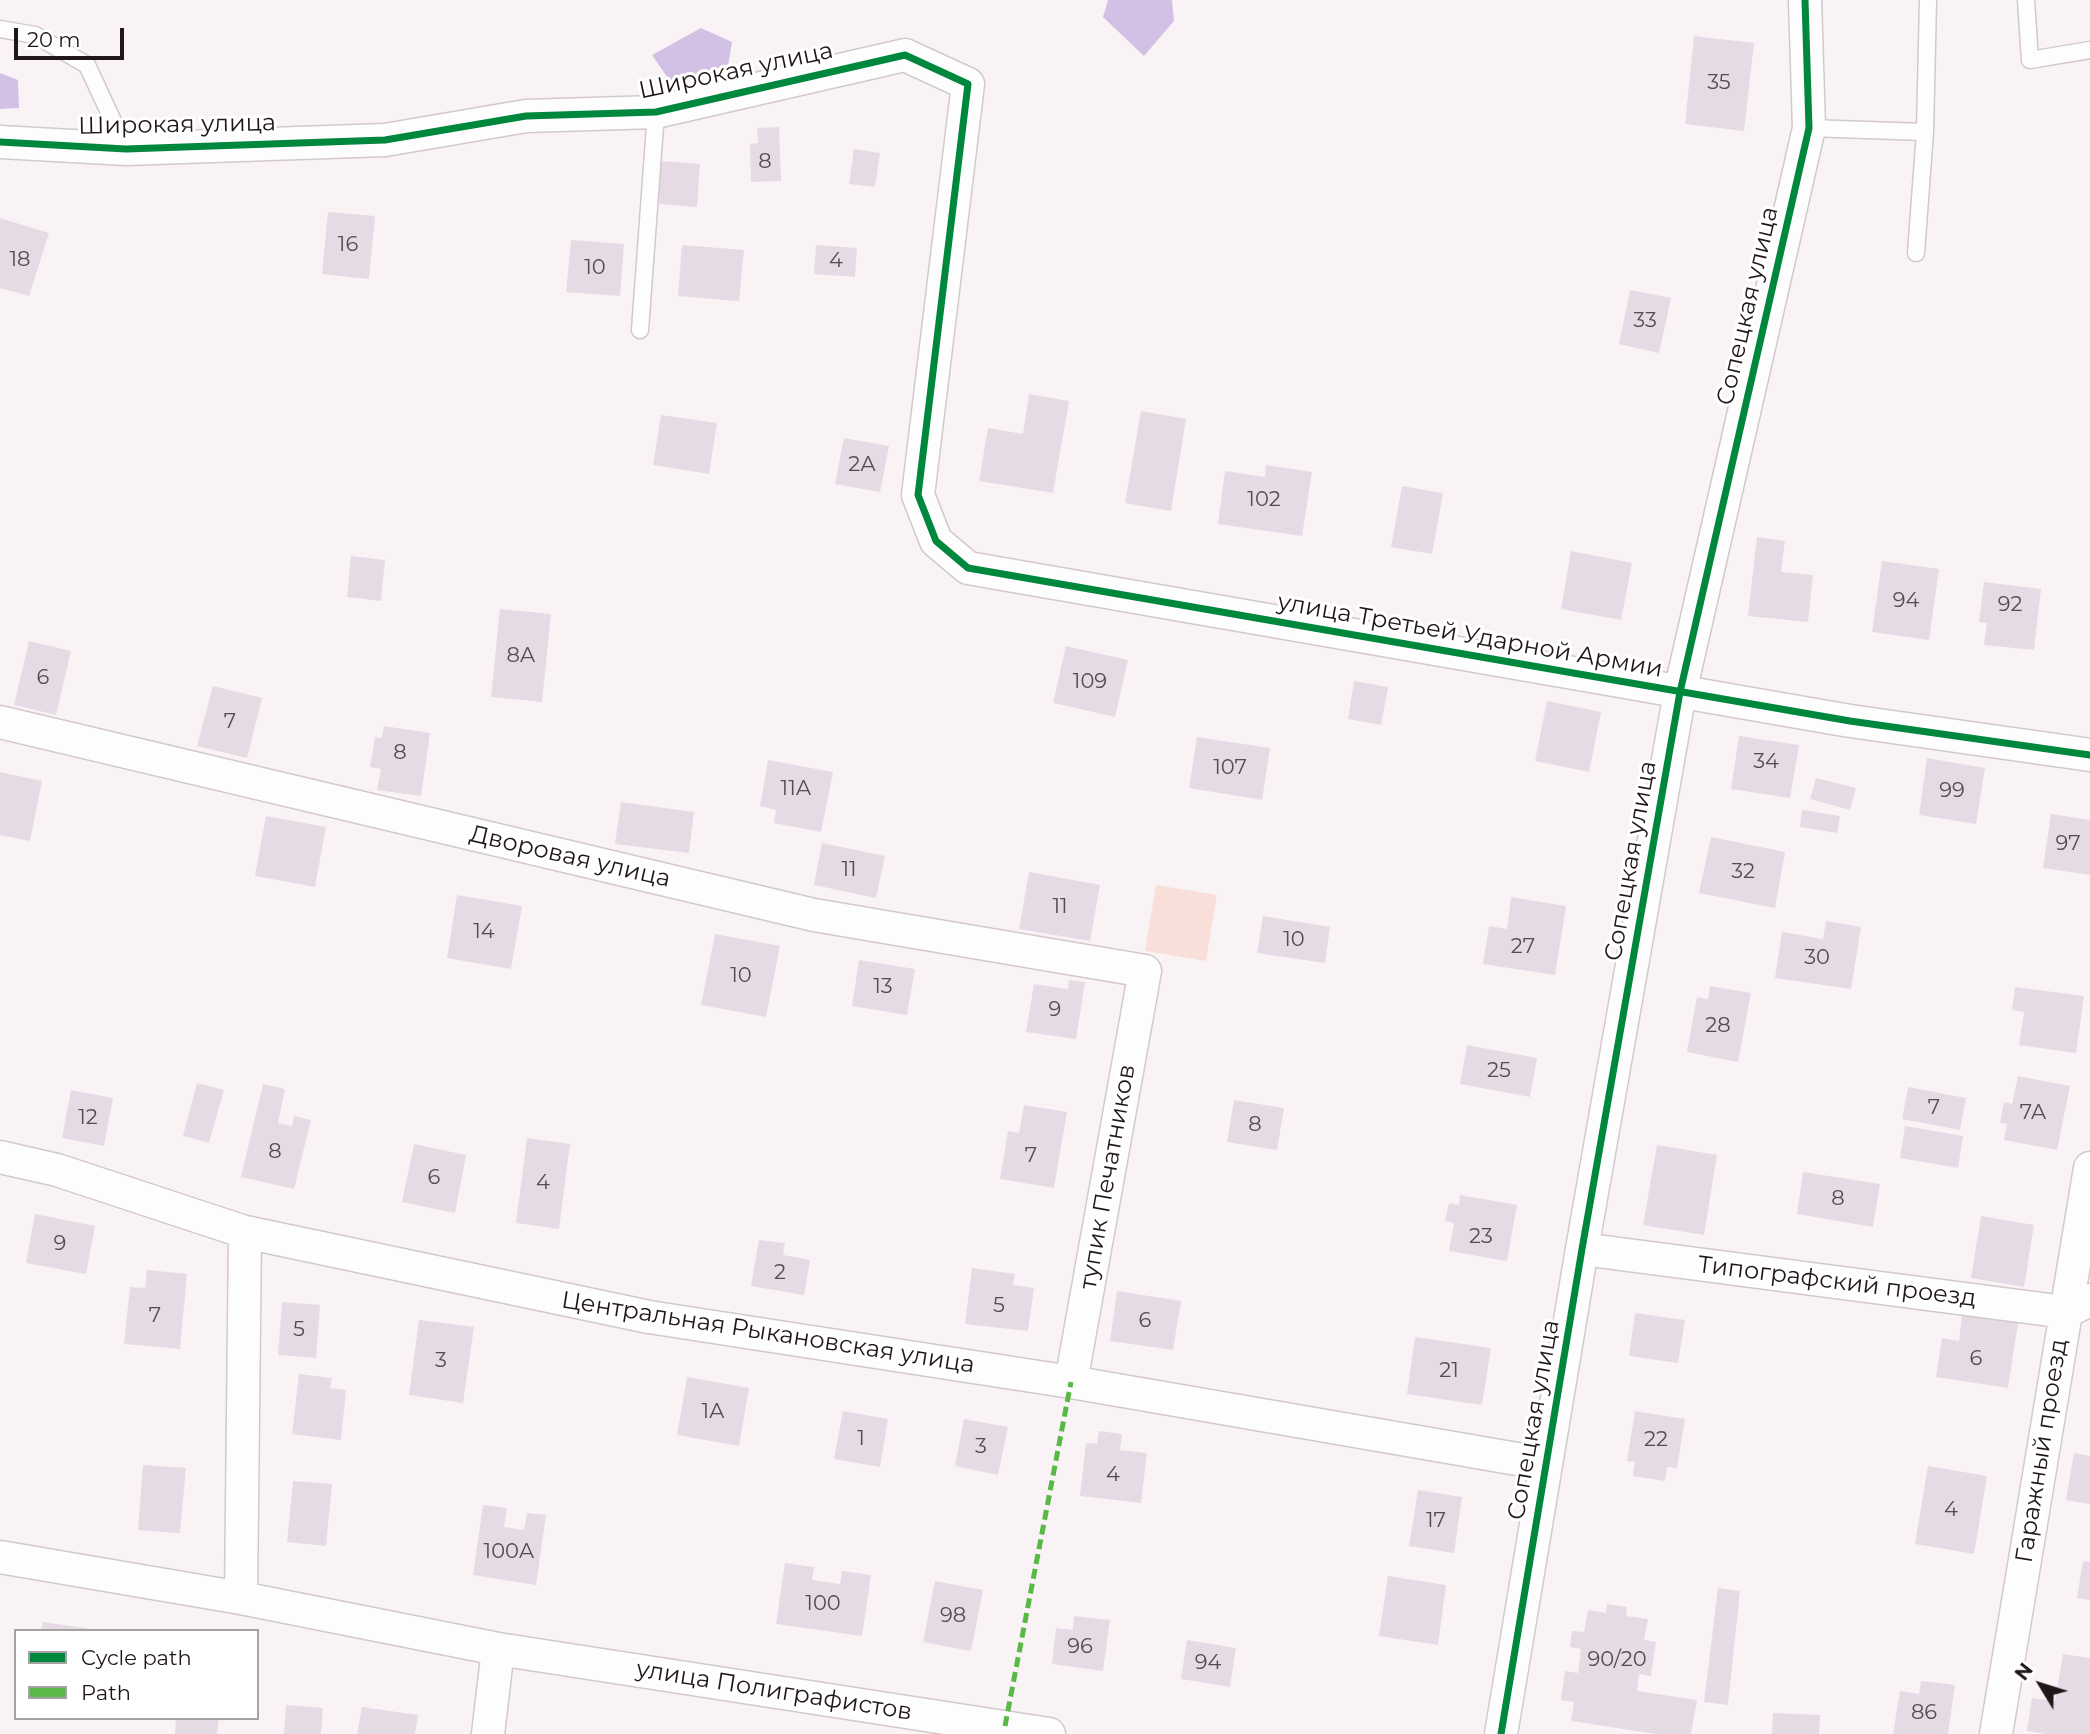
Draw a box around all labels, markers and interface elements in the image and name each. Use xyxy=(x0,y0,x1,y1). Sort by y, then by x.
scale bar xyxy=(18,14,128,58)
text: 20 m xyxy=(27,27,81,52)
street label: Широкая улица xyxy=(636,36,836,106)
house number: 35 xyxy=(1707,70,1731,96)
street label: Широкая улица xyxy=(78,109,276,141)
house number: 8 xyxy=(758,149,772,175)
street label: Сопецкая улица xyxy=(1711,204,1785,408)
house number: 16 xyxy=(338,232,358,258)
house number: 18 xyxy=(10,247,30,273)
house number: 4 xyxy=(829,248,843,274)
house number: 10 xyxy=(584,255,606,281)
house number: 33 xyxy=(1633,308,1657,334)
house number: 2А xyxy=(848,452,876,478)
house number: 102 xyxy=(1247,487,1281,513)
street label: улица Третьей Ударной Армии xyxy=(1275,588,1665,684)
house number: 94 xyxy=(1893,588,1919,614)
house number: 92 xyxy=(1998,592,2022,618)
house number: 8А xyxy=(507,643,535,669)
house number: 6 xyxy=(37,665,49,691)
house number: 109 xyxy=(1073,669,1107,695)
house number: 7 xyxy=(224,709,236,735)
house number: 8 xyxy=(393,740,407,766)
house number: 34 xyxy=(1753,749,1779,775)
house number: 107 xyxy=(1213,755,1247,781)
street label: Сопецкая улица xyxy=(1599,759,1663,963)
house number: 11А xyxy=(781,776,811,802)
house number: 99 xyxy=(1939,778,1965,804)
street label: Дворовая улица xyxy=(467,820,673,894)
house number: 97 xyxy=(2056,831,2080,857)
house number: 11 xyxy=(841,857,857,883)
house number: 32 xyxy=(1731,859,1755,885)
house number: 11 xyxy=(1052,894,1068,920)
house number: 14 xyxy=(473,919,495,945)
house number: 10 xyxy=(1283,927,1305,953)
house number: 27 xyxy=(1511,934,1535,960)
house number: 30 xyxy=(1804,945,1830,971)
house number: 10 xyxy=(730,963,752,989)
house number: 13 xyxy=(873,974,893,1000)
house number: 9 xyxy=(1049,997,1061,1023)
house number: 28 xyxy=(1705,1013,1731,1039)
house number: 25 xyxy=(1487,1058,1511,1084)
street label: тупик Печатников xyxy=(1074,1062,1142,1292)
house number: 7 xyxy=(1928,1095,1940,1121)
house number: 7А xyxy=(2020,1100,2046,1126)
house number: 12 xyxy=(78,1105,98,1131)
house number: 8 xyxy=(1248,1112,1262,1138)
house number: 8 xyxy=(268,1139,282,1165)
house number: 7 xyxy=(1025,1143,1037,1169)
house number: 6 xyxy=(428,1165,440,1191)
house number: 4 xyxy=(536,1170,550,1196)
house number: 8 xyxy=(1831,1186,1845,1212)
house number: 23 xyxy=(1469,1224,1493,1250)
house number: 9 xyxy=(54,1231,66,1257)
street label: Типографский проезд xyxy=(1696,1251,1978,1313)
house number: 2 xyxy=(774,1260,786,1286)
street label: Центральная Рыкановская улица xyxy=(559,1286,977,1380)
house number: 5 xyxy=(993,1293,1005,1319)
house number: 7 xyxy=(149,1303,161,1329)
house number: 6 xyxy=(1139,1308,1151,1334)
house number: 5 xyxy=(293,1317,305,1343)
street label: Сопецкая улица xyxy=(1502,1318,1566,1522)
street label: Гаражный проезд xyxy=(2010,1337,2074,1565)
house number: 6 xyxy=(1970,1346,1982,1372)
house number: 3 xyxy=(435,1348,447,1374)
house number: 21 xyxy=(1439,1358,1459,1384)
house number: 1А xyxy=(701,1399,725,1425)
house number: 1 xyxy=(857,1426,865,1452)
house number: 22 xyxy=(1644,1427,1668,1453)
house number: 3 xyxy=(975,1434,987,1460)
house number: 4 xyxy=(1106,1462,1120,1488)
house number: 4 xyxy=(1944,1497,1958,1523)
house number: 17 xyxy=(1426,1508,1446,1534)
house number: 100А xyxy=(484,1539,534,1565)
house number: 100 xyxy=(805,1591,841,1617)
house number: 98 xyxy=(940,1603,966,1629)
legend xyxy=(14,1629,259,1720)
house number: 96 xyxy=(1067,1634,1093,1660)
text: Cycle path xyxy=(81,1645,192,1670)
house number: 90/20 xyxy=(1587,1647,1647,1673)
house number: 94 xyxy=(1195,1650,1221,1676)
north arrow xyxy=(2006,1650,2076,1720)
street label: улица Полиграфистов xyxy=(634,1655,914,1727)
text: N xyxy=(2010,1659,2038,1685)
text: Path xyxy=(81,1680,131,1705)
house number: 86 xyxy=(1911,1700,1937,1726)

